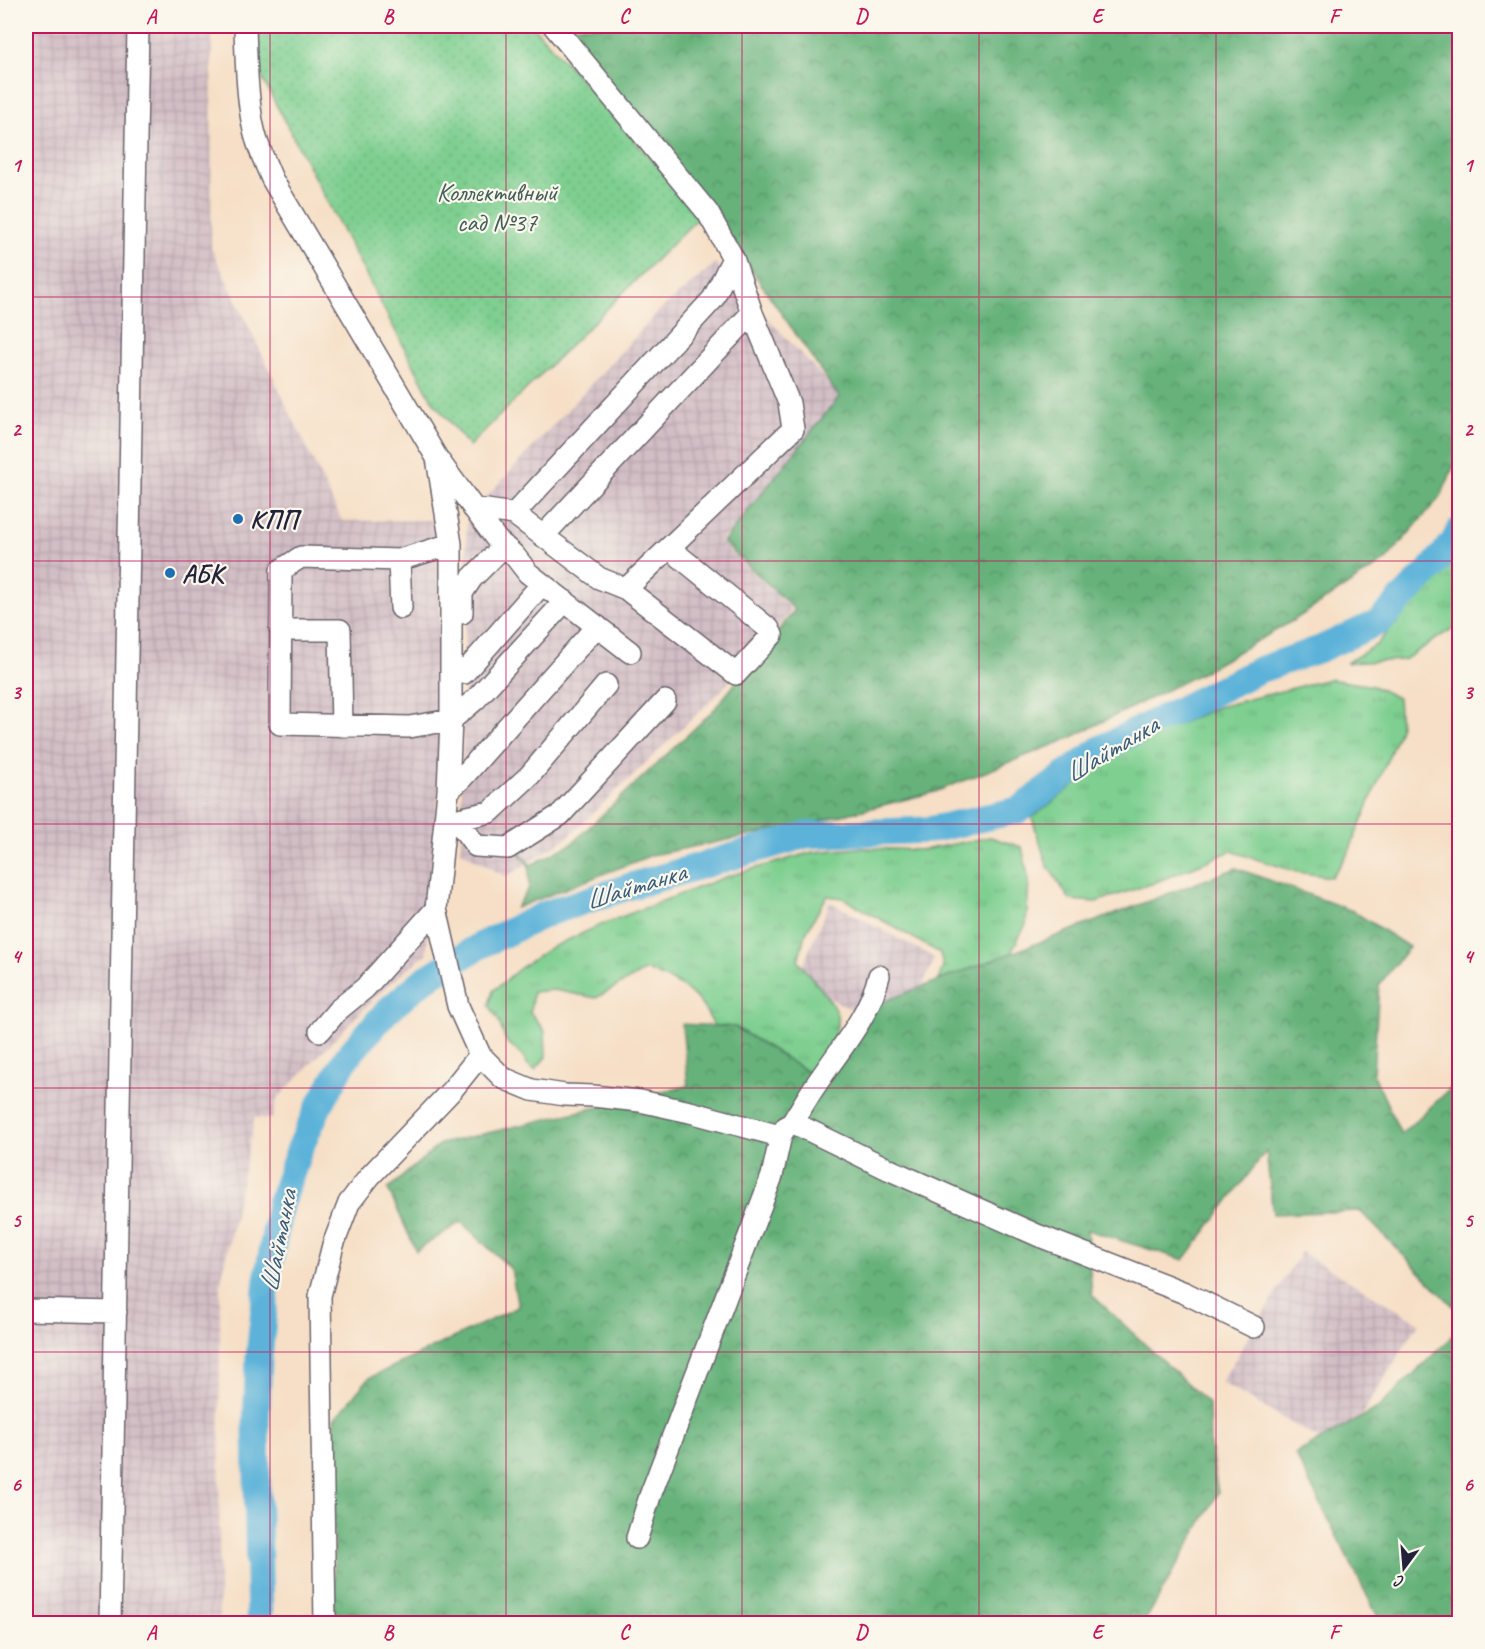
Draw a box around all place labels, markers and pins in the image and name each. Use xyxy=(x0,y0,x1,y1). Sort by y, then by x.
place label: КПП xyxy=(250,503,302,536)
marker: КПП xyxy=(231,512,245,526)
place label: АБК xyxy=(182,557,227,590)
marker: АБК xyxy=(163,566,177,580)

